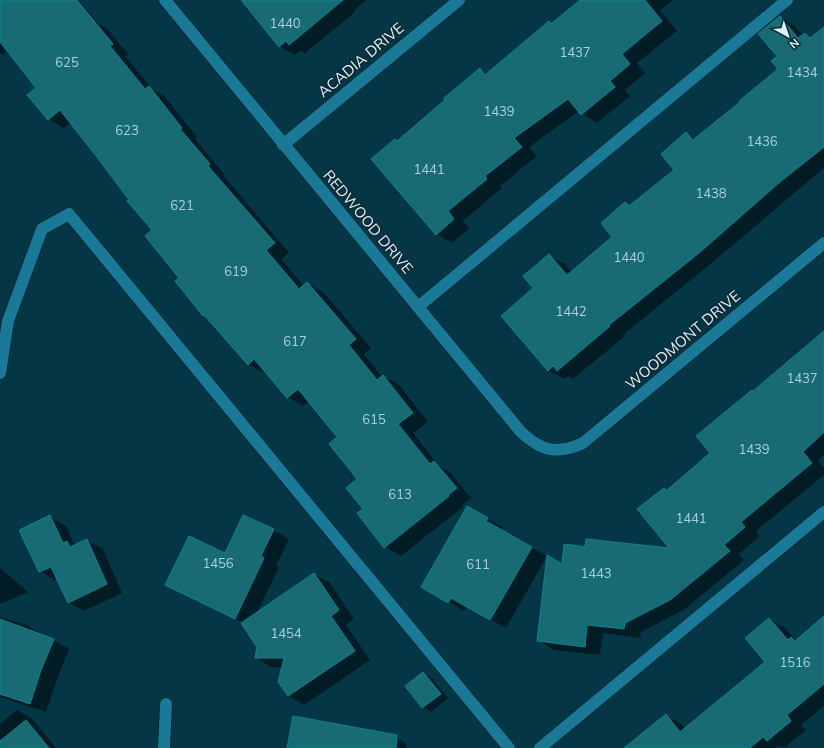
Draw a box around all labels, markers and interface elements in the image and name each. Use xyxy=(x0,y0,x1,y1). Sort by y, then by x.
house number: 1440 xyxy=(269,15,301,31)
north arrow xyxy=(768,16,808,56)
street label: ACADIA DRIVE xyxy=(314,18,408,101)
text: N xyxy=(787,36,802,52)
house number: 1437 xyxy=(559,44,591,60)
house number: 625 xyxy=(55,54,79,70)
house number: 1434 xyxy=(786,64,818,80)
house number: 1439 xyxy=(483,103,515,119)
house number: 623 xyxy=(115,122,139,138)
house number: 1436 xyxy=(746,133,778,149)
house number: 1441 xyxy=(413,161,445,177)
street label: REDWOOD DRIVE xyxy=(319,166,417,278)
house number: 1438 xyxy=(695,185,727,201)
house number: 621 xyxy=(170,197,194,213)
house number: 1440 xyxy=(613,249,645,265)
house number: 619 xyxy=(224,263,248,279)
street label: WOODMONT DRIVE xyxy=(621,286,744,393)
house number: 1442 xyxy=(555,303,587,319)
house number: 617 xyxy=(283,333,307,349)
house number: 1437 xyxy=(786,370,818,386)
house number: 615 xyxy=(362,411,386,427)
house number: 1439 xyxy=(738,441,770,457)
house number: 613 xyxy=(388,486,412,502)
house number: 1441 xyxy=(675,510,707,526)
house number: 1456 xyxy=(202,555,234,571)
house number: 611 xyxy=(466,556,490,572)
house number: 1443 xyxy=(580,565,612,581)
house number: 1454 xyxy=(270,625,302,641)
house number: 1516 xyxy=(779,654,811,670)

